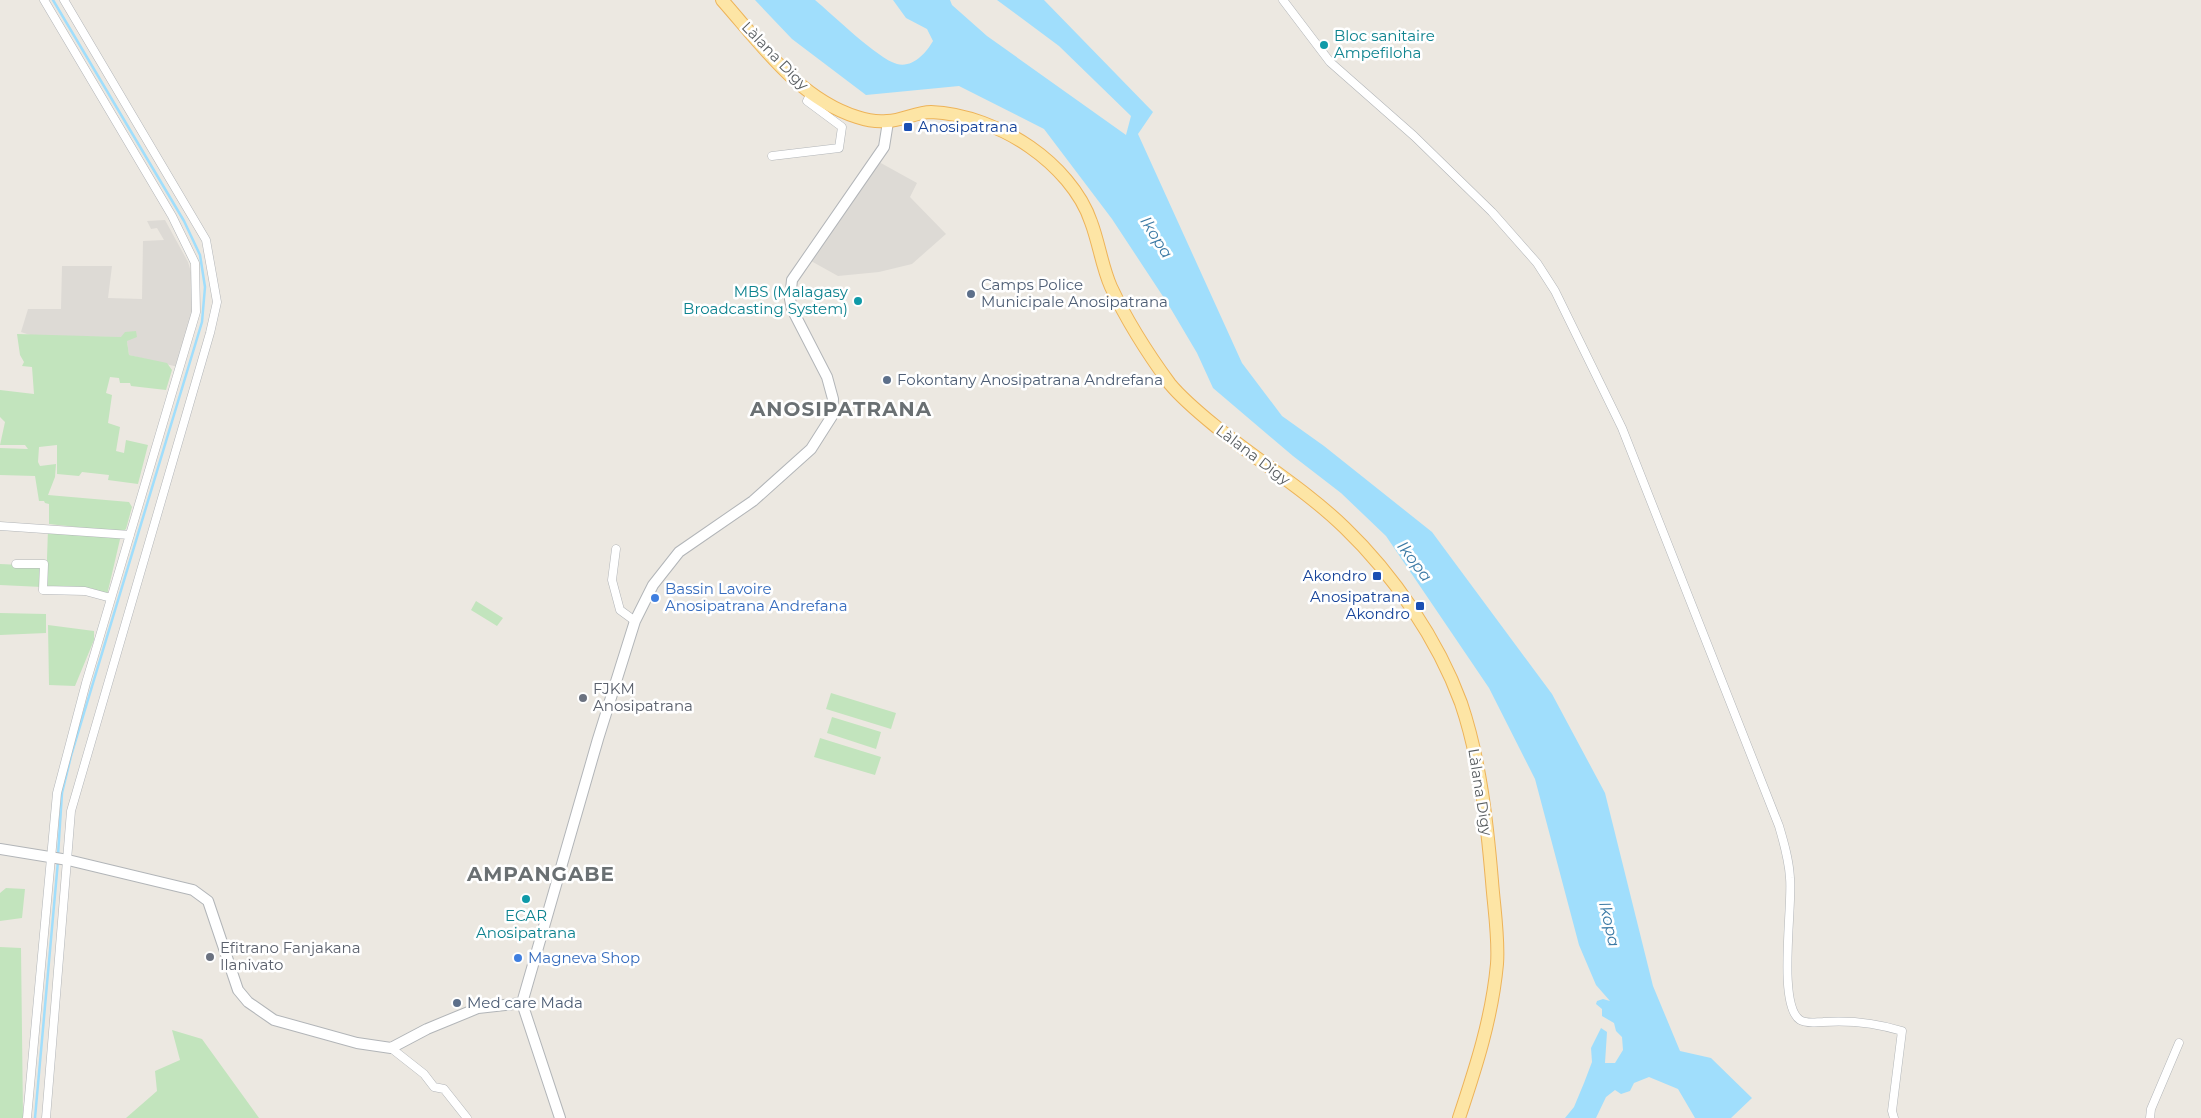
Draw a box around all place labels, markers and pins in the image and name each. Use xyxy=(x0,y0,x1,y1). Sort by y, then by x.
place label: Bloc sanitaire Ampefiloha xyxy=(1334,26,1435,62)
marker: Bloc sanitaire Ampefiloha xyxy=(1318,39,1330,51)
place label: Anosipatrana xyxy=(918,117,1018,136)
marker: Anosipatrana xyxy=(902,121,914,133)
place label: Camps Police Municipale Anosipatrana xyxy=(981,275,1168,311)
place label: MBS (Malagasy Broadcasting System) xyxy=(683,282,849,318)
marker: Camps Police Municipale Anosipatrana xyxy=(965,288,977,300)
marker: MBS (Malagasy Broadcasting System) xyxy=(852,295,864,307)
place label: Fokontany Anosipatrana Andrefana xyxy=(897,370,1163,389)
marker: Fokontany Anosipatrana Andrefana xyxy=(881,374,893,386)
place label: Akondro xyxy=(1303,566,1367,585)
marker: Akondro xyxy=(1371,570,1383,582)
place label: Bassin Lavoire Anosipatrana Andrefana xyxy=(665,579,848,615)
place label: Anosipatrana Akondro xyxy=(1310,587,1410,623)
marker: Bassin Lavoire Anosipatrana Andrefana xyxy=(649,592,661,604)
marker: Anosipatrana Akondro xyxy=(1414,600,1426,612)
place label: FJKM Anosipatrana xyxy=(593,679,693,715)
marker: FJKM Anosipatrana xyxy=(577,692,589,704)
marker: ECAR Anosipatrana xyxy=(520,893,532,905)
place label: ECAR Anosipatrana xyxy=(476,906,576,942)
place label: Efitrano Fanjakana Ilanivato xyxy=(220,938,361,974)
place label: Magneva Shop xyxy=(528,948,640,967)
marker: Efitrano Fanjakana Ilanivato xyxy=(204,951,216,963)
marker: Magneva Shop xyxy=(512,952,524,964)
place label: Med care Mada xyxy=(467,993,583,1012)
marker: Med care Mada xyxy=(451,997,463,1009)

